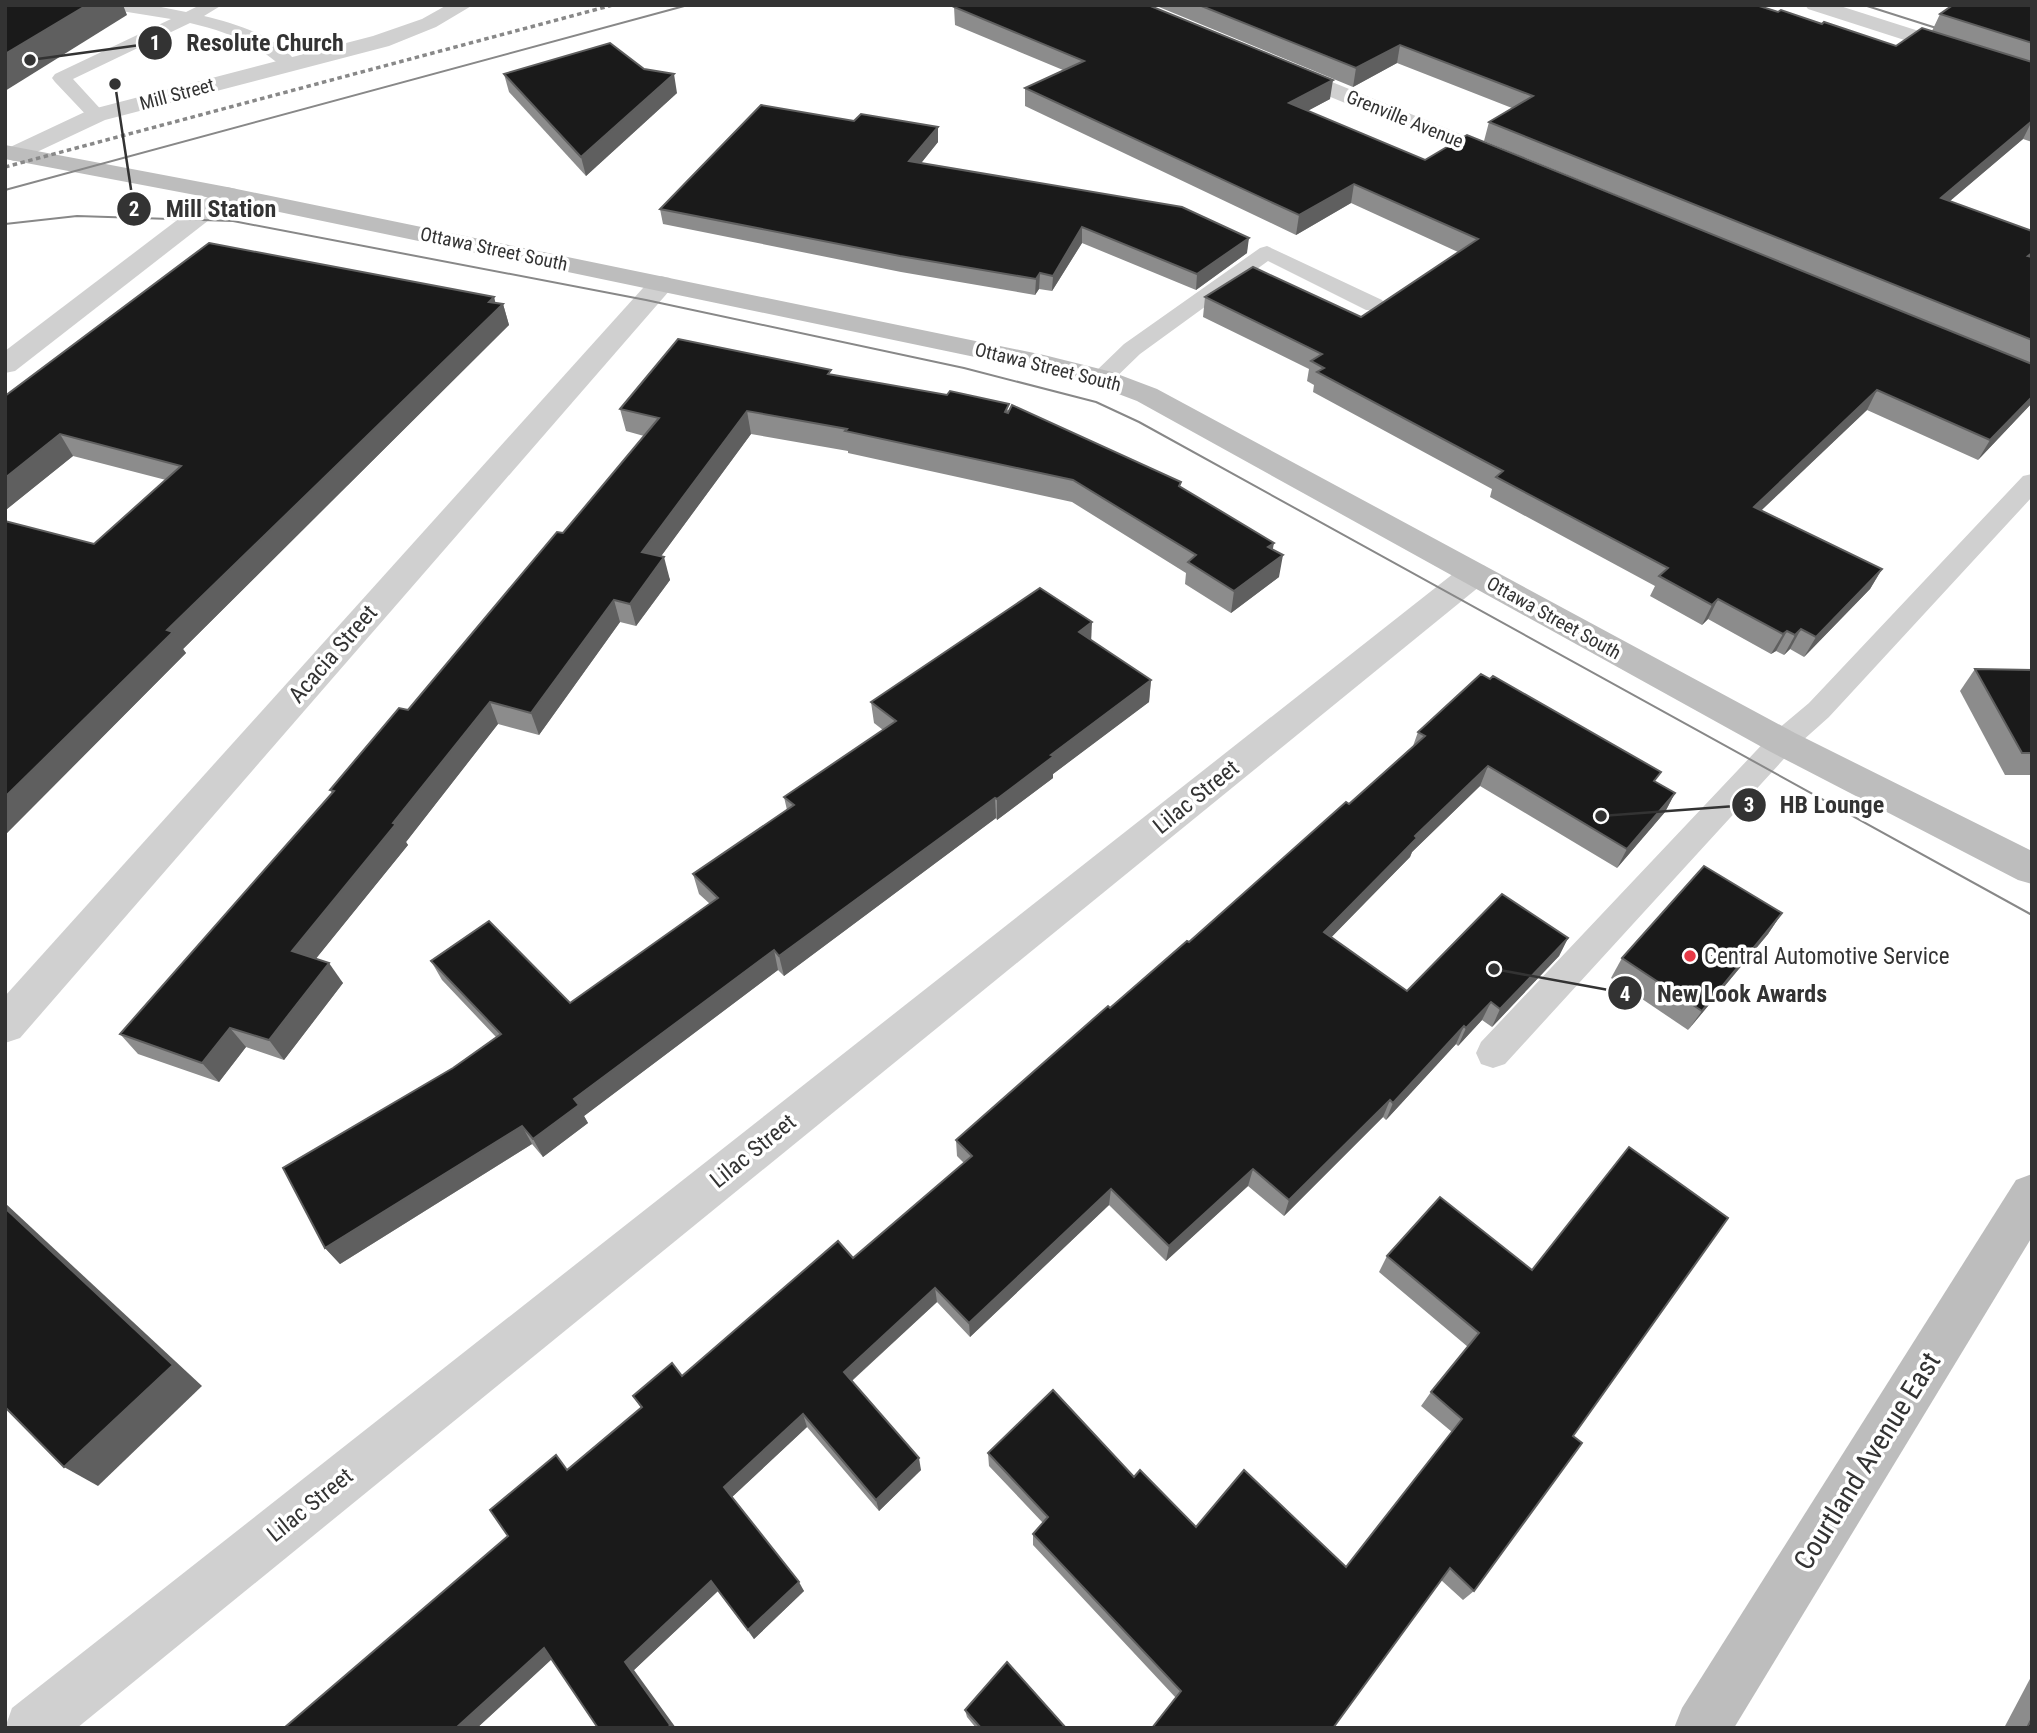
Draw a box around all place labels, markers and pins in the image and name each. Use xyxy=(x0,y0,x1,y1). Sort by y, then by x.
callout: Resolute Church xyxy=(138,20,358,65)
callout: Mill Station xyxy=(117,186,291,231)
callout: HB Lounge xyxy=(1731,782,1899,827)
place label: Central Automotive Service xyxy=(1704,943,1949,970)
marker: Central Automotive Service xyxy=(1682,948,1698,964)
callout: New Look Awards xyxy=(1608,971,1841,1016)

